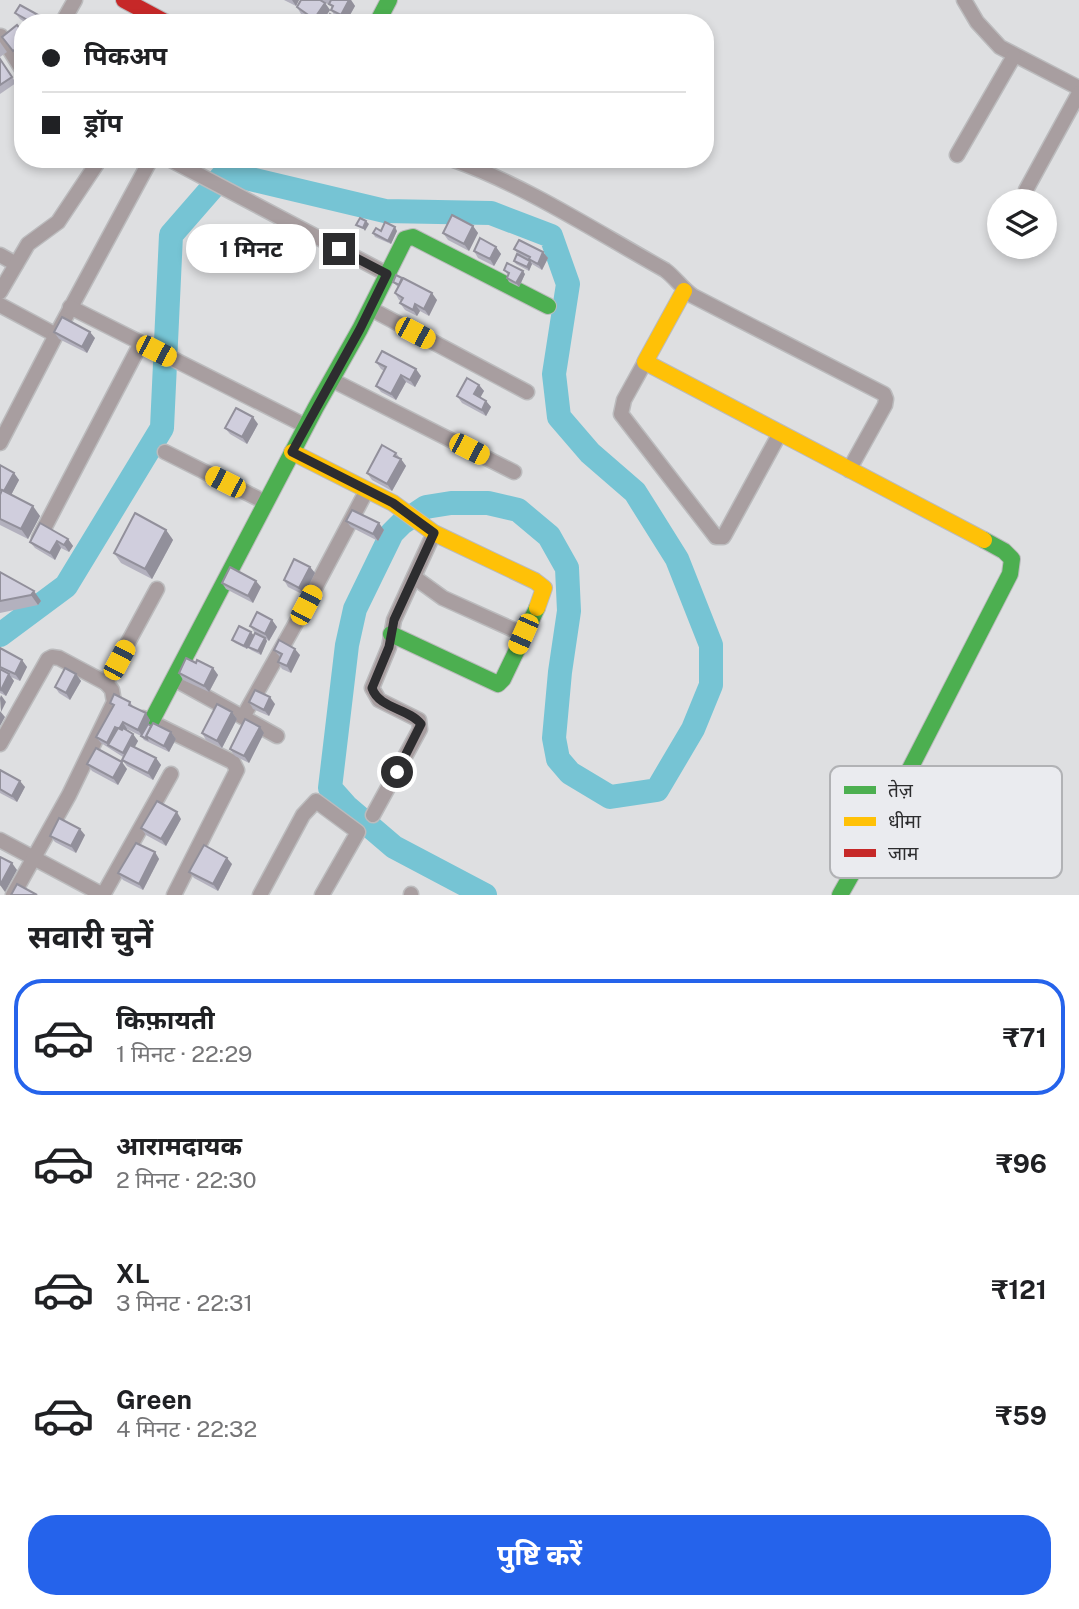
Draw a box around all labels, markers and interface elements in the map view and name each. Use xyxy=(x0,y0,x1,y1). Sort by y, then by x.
text: पिकअप xyxy=(84,40,167,71)
text: ड्रॉप xyxy=(84,107,122,138)
map controls xyxy=(987,189,1057,259)
button: layers xyxy=(987,189,1057,259)
callout: 1 मिनट xyxy=(185,224,314,274)
route end xyxy=(323,233,355,265)
text: 1 मिनट xyxy=(219,235,283,262)
car xyxy=(392,314,439,352)
car xyxy=(133,332,180,370)
car xyxy=(446,430,493,468)
car xyxy=(202,463,249,501)
car xyxy=(287,582,326,628)
car xyxy=(505,611,542,657)
car xyxy=(100,637,139,683)
route start xyxy=(381,756,413,788)
legend xyxy=(830,766,1062,878)
text: तेज़ xyxy=(888,779,914,801)
text: धीमा xyxy=(888,810,922,832)
text: जाम xyxy=(888,842,919,864)
text: सवारी चुनें xyxy=(28,918,153,955)
text: किफ़ायती xyxy=(116,1004,215,1035)
icon: car xyxy=(32,1006,95,1069)
text: ₹71 xyxy=(1003,1022,1047,1053)
text: 1 मिनट · 22:29 xyxy=(116,1040,252,1067)
text: आरामदायक xyxy=(116,1130,242,1161)
icon: car xyxy=(32,1132,95,1195)
text: ₹96 xyxy=(996,1148,1047,1179)
text: 2 मिनट · 22:30 xyxy=(116,1166,257,1193)
icon: car xyxy=(32,1258,95,1321)
text: XL xyxy=(116,1258,150,1289)
text: ₹121 xyxy=(992,1274,1047,1305)
text: 3 मिनट · 22:31 xyxy=(116,1289,253,1316)
icon: car xyxy=(32,1384,95,1447)
text: Green xyxy=(116,1384,192,1415)
text: ₹59 xyxy=(996,1400,1047,1431)
text: 4 मिनट · 22:32 xyxy=(116,1415,257,1442)
button: पुष्टि करें xyxy=(28,1515,1051,1595)

